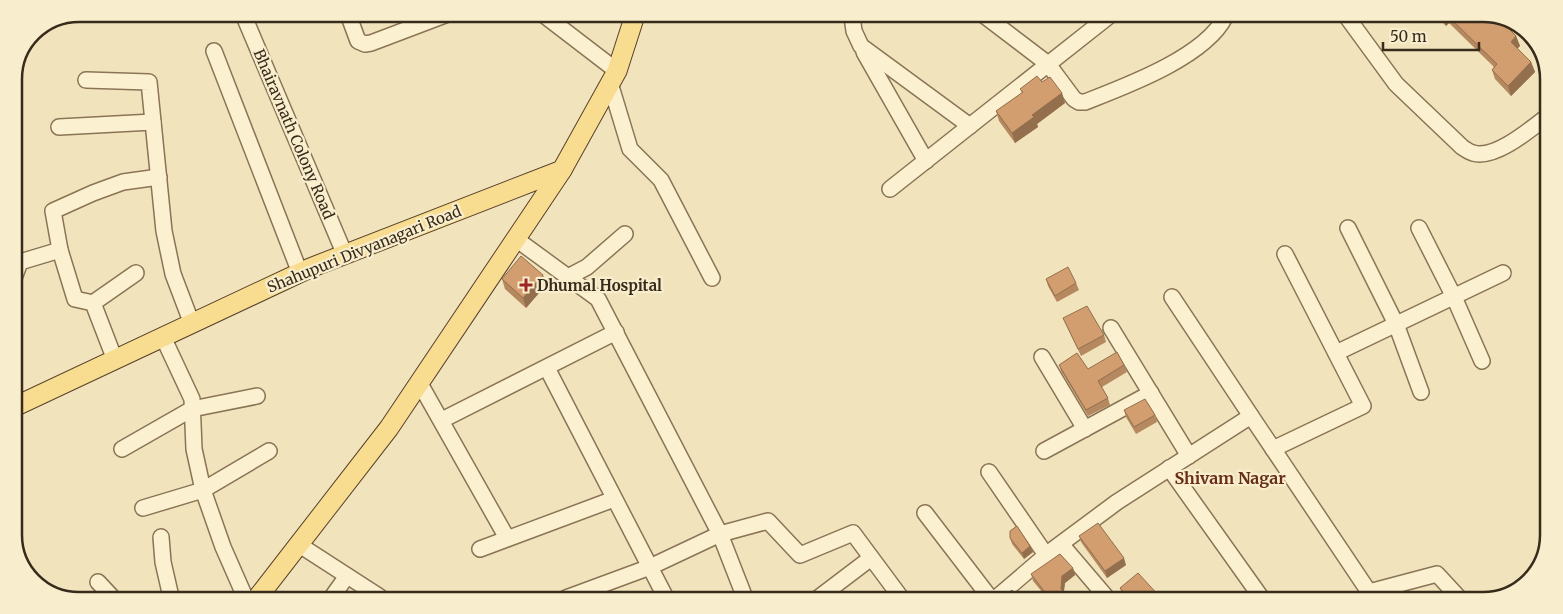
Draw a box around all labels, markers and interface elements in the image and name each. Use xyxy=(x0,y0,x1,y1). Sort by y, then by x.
scale bar xyxy=(1383,20,1479,52)
text: 50 m xyxy=(1390,27,1427,46)
street label: Bhairavnath Colony Road xyxy=(250,46,338,222)
street label: Shahupuri Divyanagari Road xyxy=(264,201,464,297)
place label: Dhumal Hospital xyxy=(537,276,662,295)
marker: Dhumal Hospital xyxy=(519,278,533,292)
district label: Shivam Nagar xyxy=(1174,468,1286,488)

